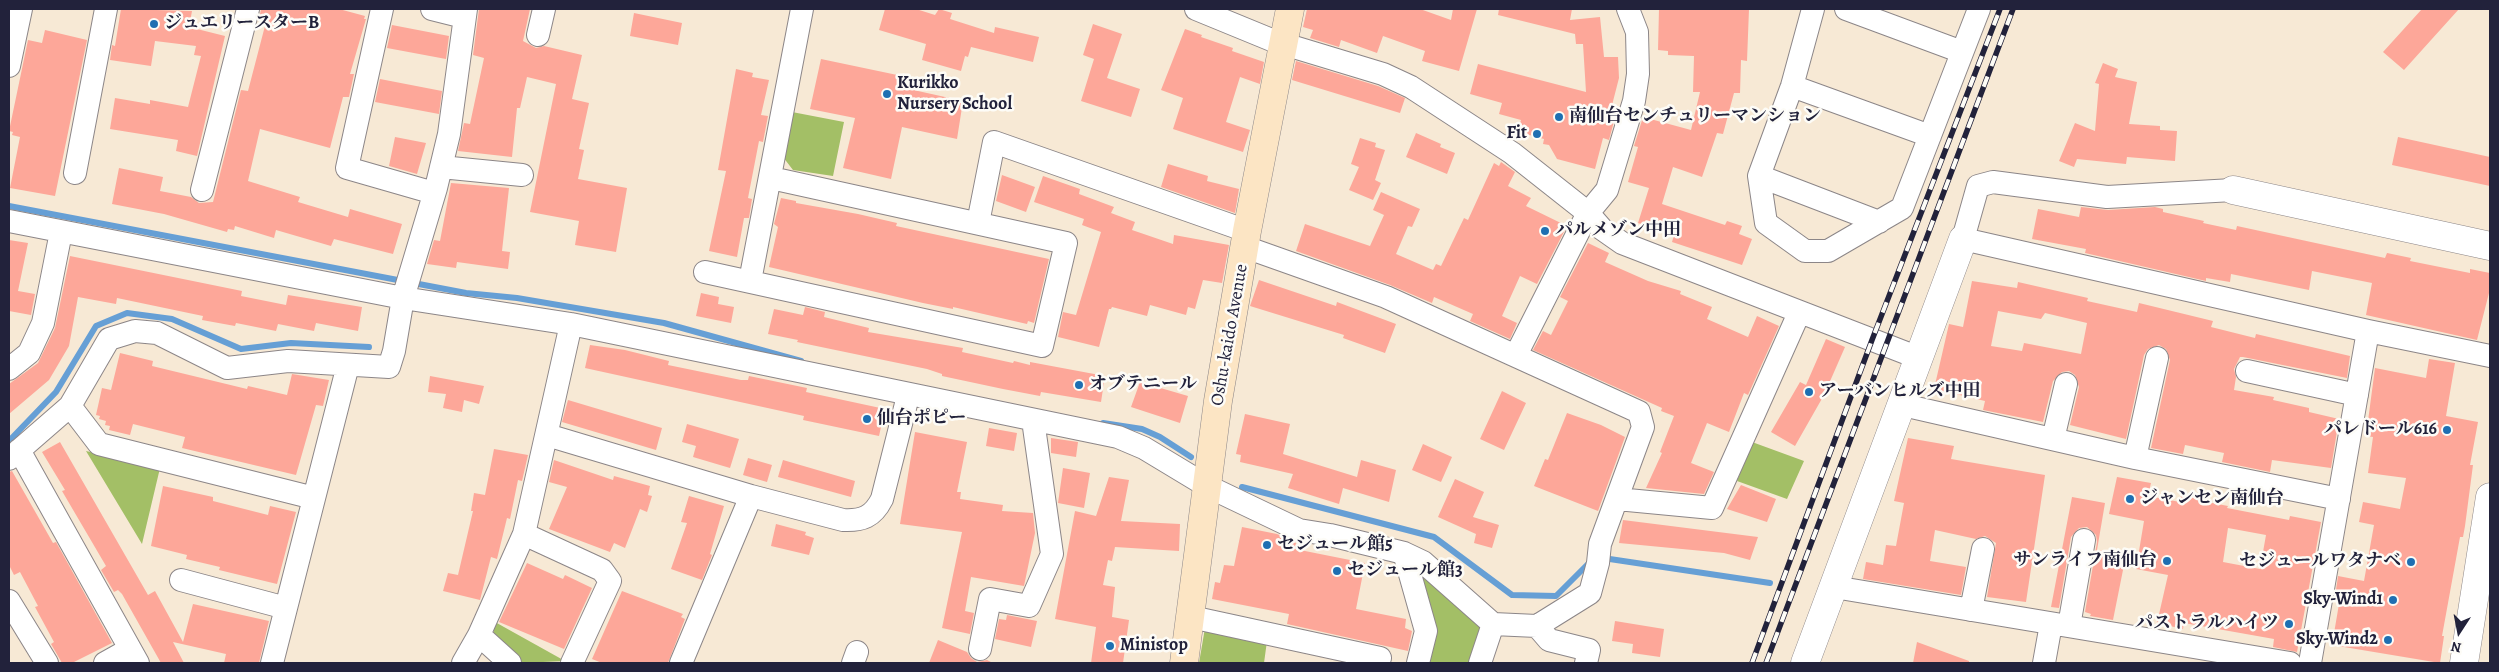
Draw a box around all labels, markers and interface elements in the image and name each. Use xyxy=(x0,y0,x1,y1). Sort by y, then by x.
place label: ジュエリースターB xyxy=(164,13,319,35)
marker: ジュエリースターB xyxy=(148,18,160,30)
place label: Kurikko Nursery School xyxy=(897,73,1012,116)
marker: Kurikko Nursery School xyxy=(881,88,893,100)
place label: 南仙台センチュリーマンション xyxy=(1569,106,1821,128)
marker: 南仙台センチュリーマンション xyxy=(1553,111,1565,123)
place label: Fit xyxy=(1507,123,1527,145)
marker: Fit xyxy=(1531,128,1543,140)
place label: パルメゾン中田 xyxy=(1555,220,1681,242)
marker: パルメゾン中田 xyxy=(1539,225,1551,237)
street label: Oshu-kaido Avenue xyxy=(1207,262,1253,408)
place label: オブテニール xyxy=(1089,374,1197,396)
marker: オブテニール xyxy=(1073,379,1085,391)
place label: アーバンヒルズ中田 xyxy=(1819,381,1980,403)
marker: アーバンヒルズ中田 xyxy=(1803,386,1815,398)
place label: 仙台ポピー xyxy=(877,408,966,430)
marker: 仙台ポピー xyxy=(861,413,873,425)
place label: パレドール616 xyxy=(2324,419,2437,441)
marker: パレドール616 xyxy=(2441,424,2453,436)
place label: ジャンセン南仙台 xyxy=(2140,488,2284,510)
marker: ジャンセン南仙台 xyxy=(2124,493,2136,505)
place label: セジュール館5 xyxy=(1277,534,1393,556)
marker: セジュール館5 xyxy=(1261,539,1273,551)
place label: サンライフ南仙台 xyxy=(2013,550,2157,572)
place label: セジュールワタナベ xyxy=(2239,551,2401,573)
marker: サンライフ南仙台 xyxy=(2161,555,2173,567)
marker: セジュールワタナベ xyxy=(2405,556,2417,568)
place label: セジュール館3 xyxy=(1347,560,1463,582)
marker: セジュール館3 xyxy=(1331,565,1343,577)
place label: Sky-Wind1 xyxy=(2303,589,2383,611)
marker: Sky-Wind1 xyxy=(2387,594,2399,606)
north arrow xyxy=(2434,607,2484,657)
place label: パストラルハイツ xyxy=(2135,613,2279,635)
marker: パストラルハイツ xyxy=(2283,618,2295,630)
place label: Sky-Wind2 xyxy=(2296,629,2378,651)
marker: Sky-Wind2 xyxy=(2382,634,2394,646)
place label: Ministop xyxy=(1120,635,1188,657)
text: N xyxy=(2449,637,2463,658)
marker: Ministop xyxy=(1104,640,1116,652)

